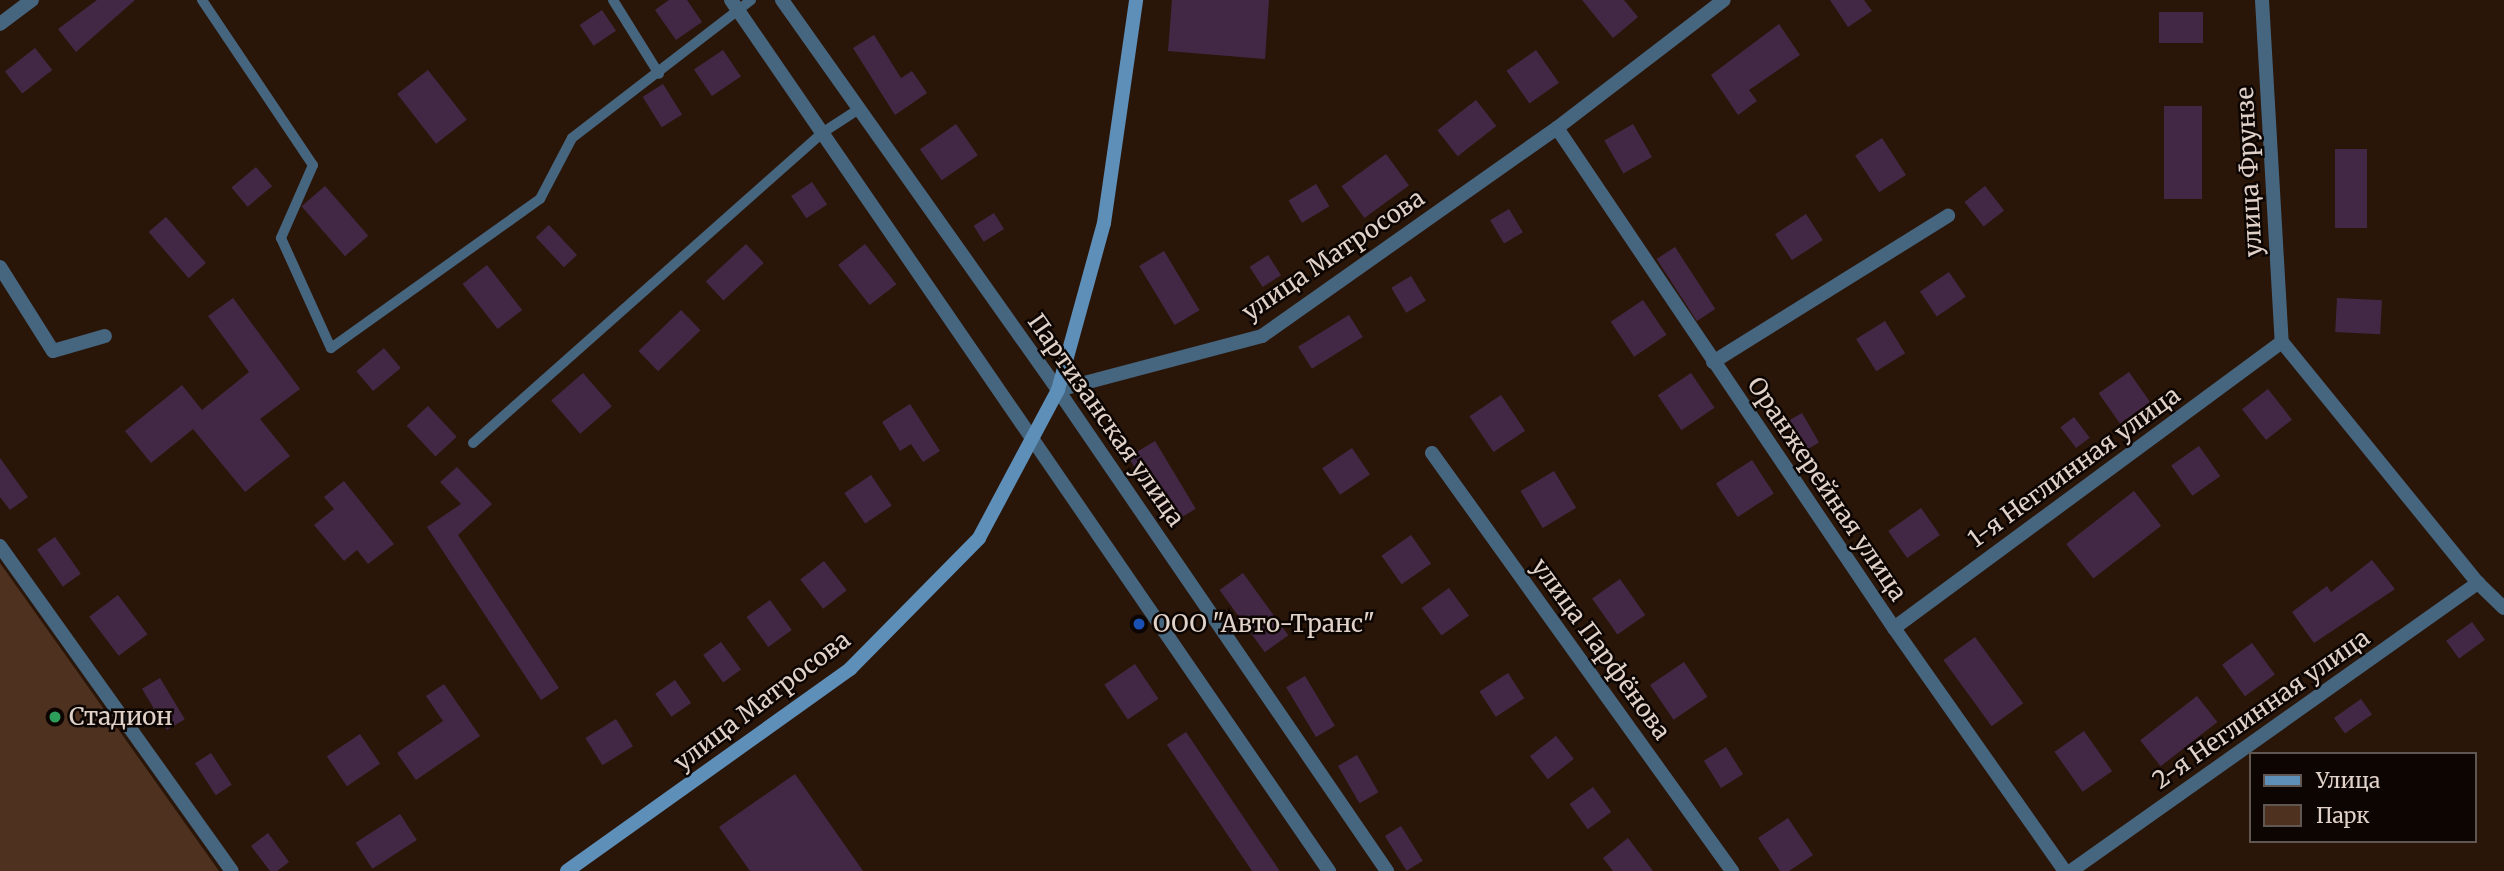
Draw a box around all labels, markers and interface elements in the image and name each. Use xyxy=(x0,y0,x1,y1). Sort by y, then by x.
street label: улица Фрунзе xyxy=(2230,86,2268,258)
street label: улица Матросова xyxy=(1236,183,1430,327)
street label: Партизанская улица xyxy=(1022,308,1190,532)
street label: Оранжерейная улица xyxy=(1741,372,1913,606)
street label: 1-я Неглинная улица xyxy=(1963,380,2185,554)
street label: улица Парфёнова xyxy=(1526,553,1676,745)
place label: ООО "Авто-Транс" xyxy=(1153,610,1375,638)
marker: ООО "Авто-Транс" xyxy=(1131,616,1147,632)
street label: 2-я Неглинная улица xyxy=(2147,623,2375,795)
street label: улица Матросова xyxy=(668,625,856,777)
place label: Стадион xyxy=(69,703,173,731)
marker: Стадион xyxy=(47,709,63,725)
legend xyxy=(2248,752,2476,843)
text: Улица xyxy=(2316,767,2380,794)
text: Парк xyxy=(2316,802,2370,829)

